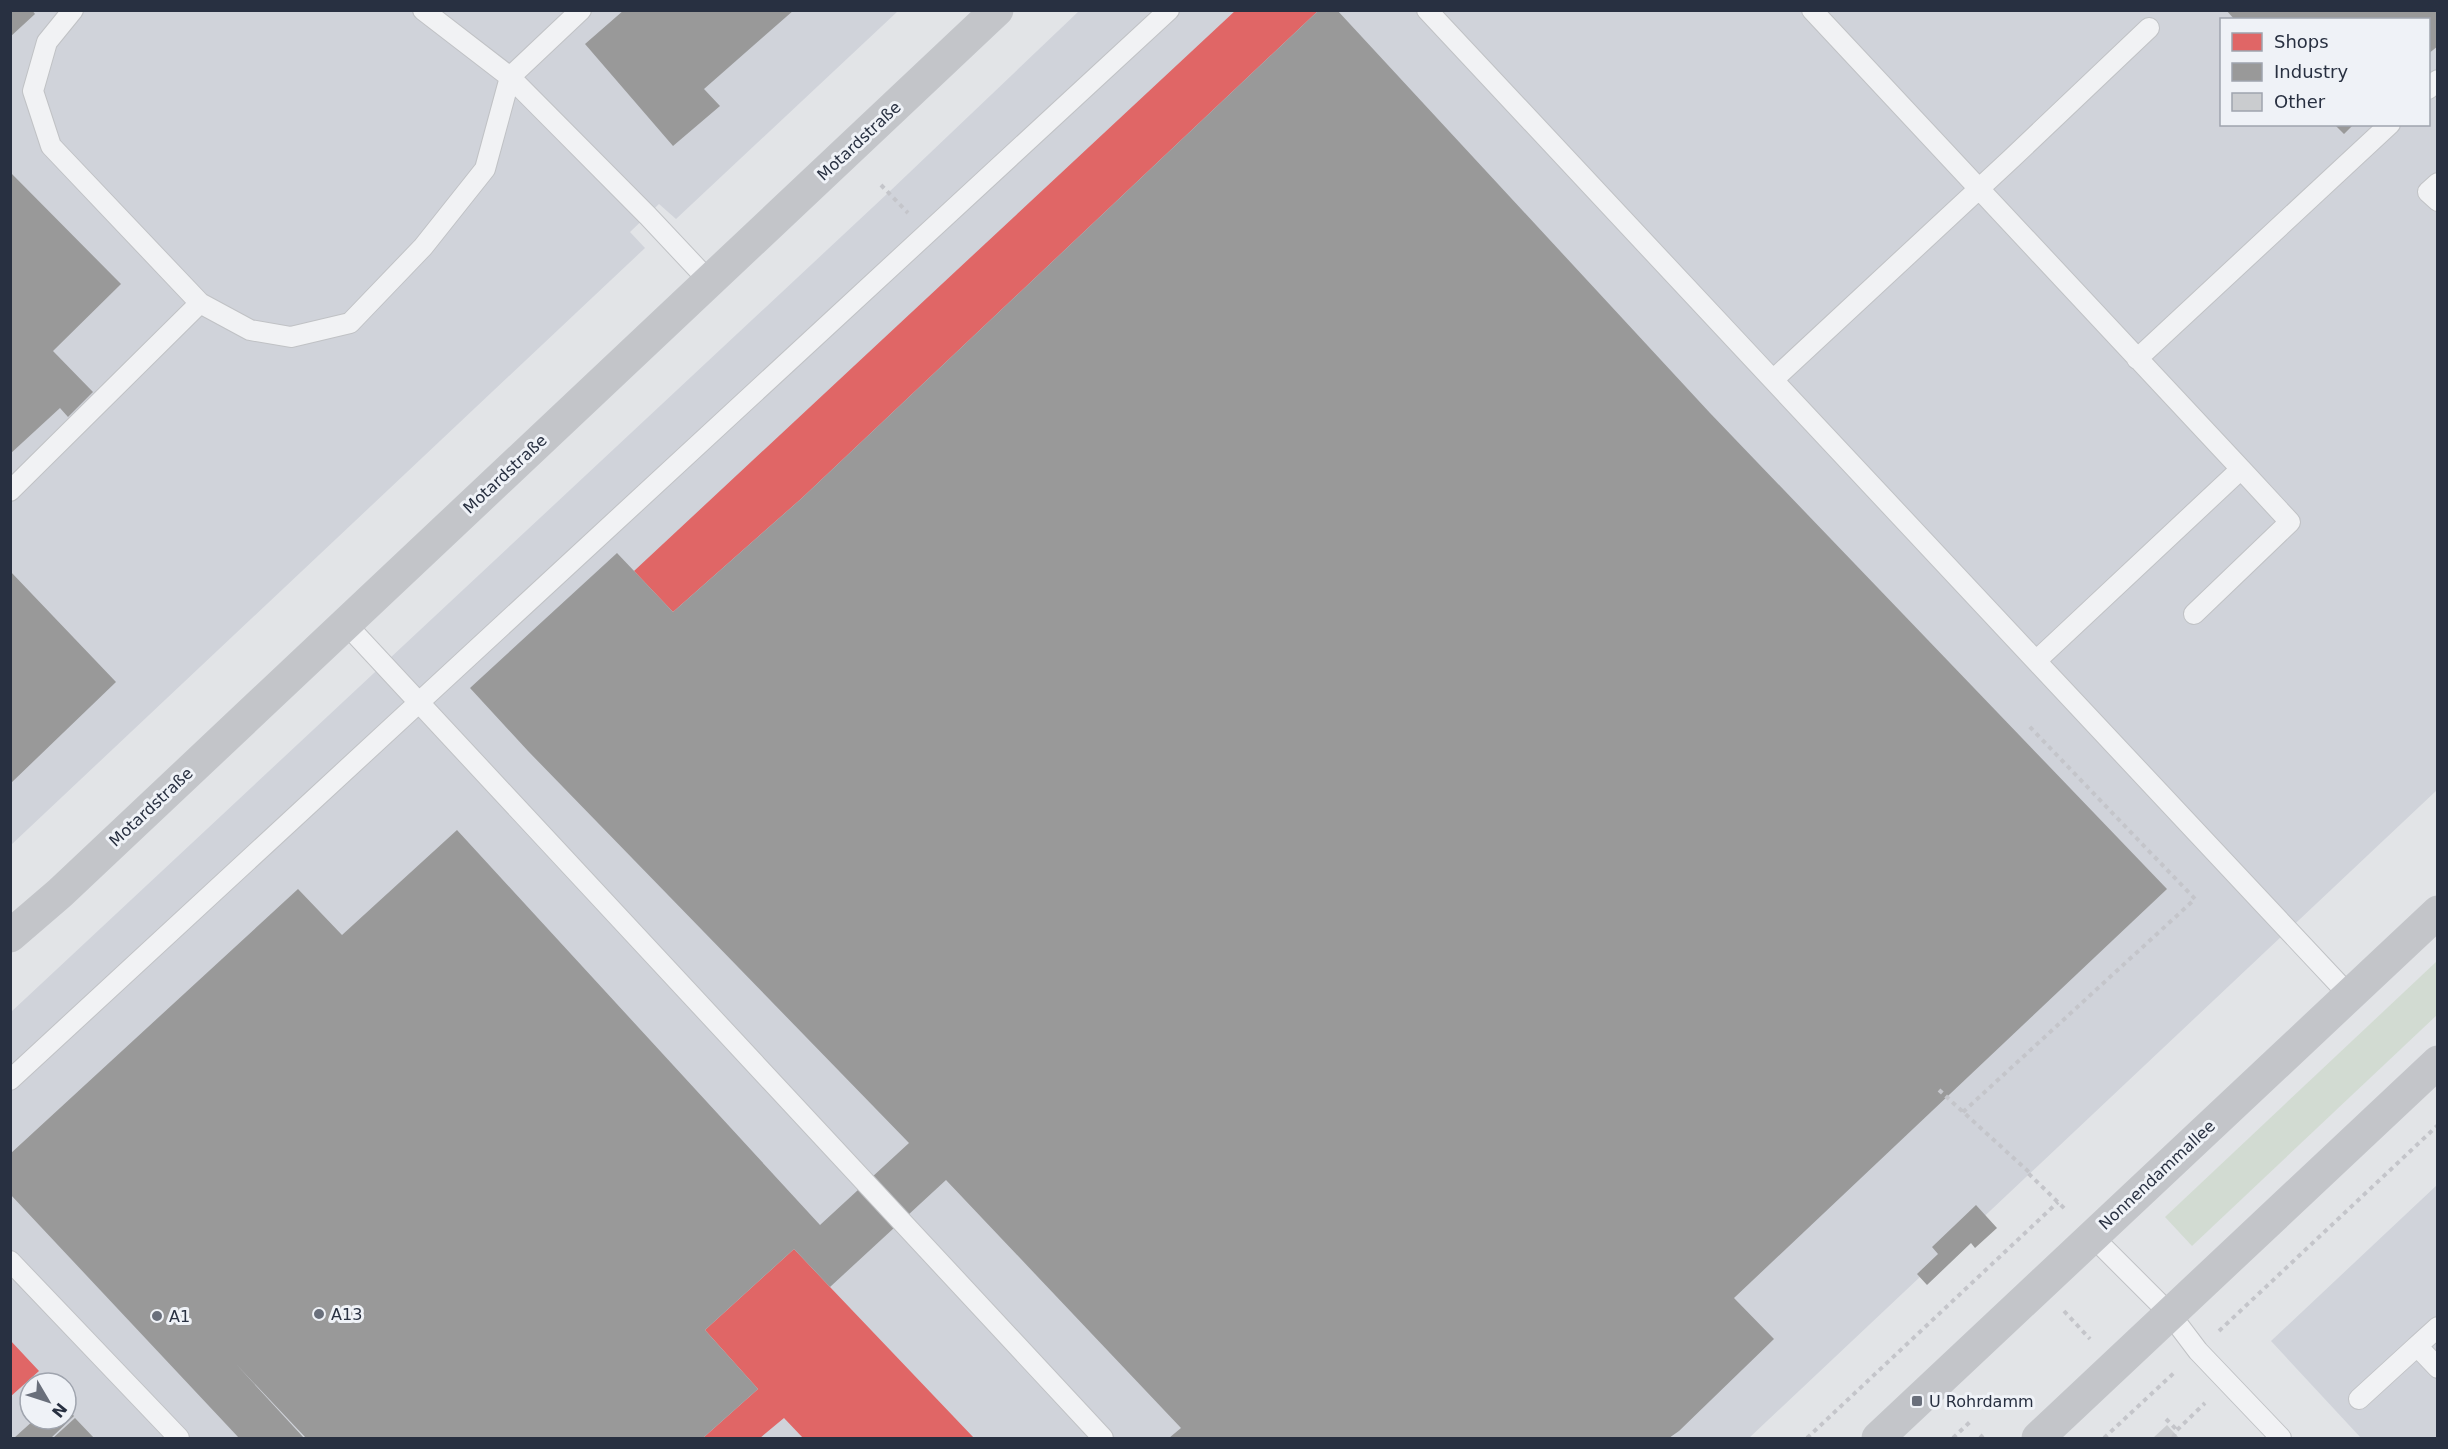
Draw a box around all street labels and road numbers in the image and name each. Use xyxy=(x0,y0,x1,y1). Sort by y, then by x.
street label: Motardstraße xyxy=(813,98,905,184)
street label: Motardstraße xyxy=(459,431,551,517)
street label: Motardstraße xyxy=(105,764,197,850)
street label: Nonnendammallee xyxy=(2095,1116,2219,1234)

